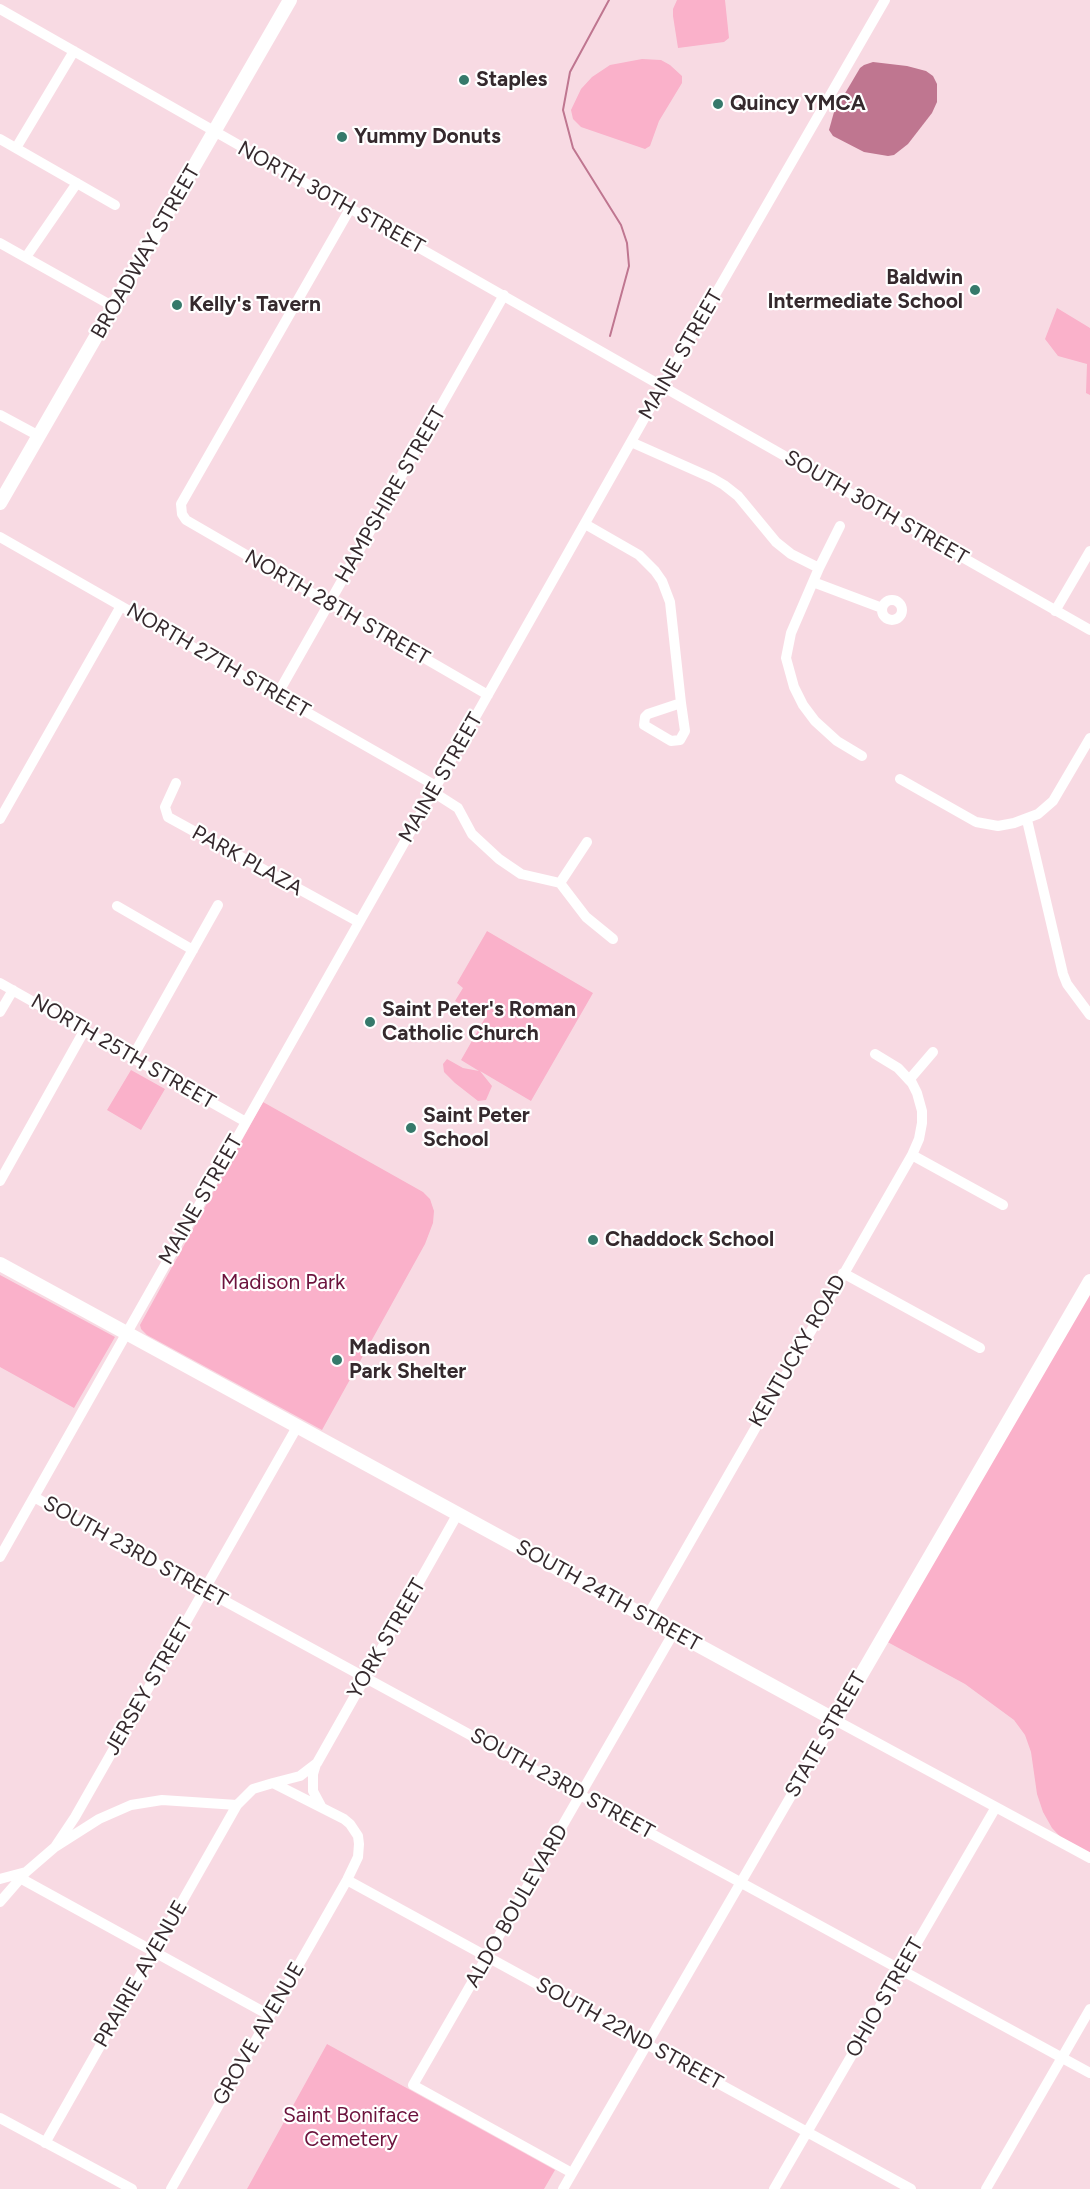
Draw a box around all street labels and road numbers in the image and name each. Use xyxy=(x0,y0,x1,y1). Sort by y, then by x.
street label: NORTH 30TH STREET xyxy=(233,136,429,260)
street label: BROADWAY STREET xyxy=(86,161,206,343)
street label: MAINE STREET xyxy=(634,286,728,424)
street label: HAMPSHIRE STREET xyxy=(330,402,452,588)
street label: SOUTH 30TH STREET xyxy=(780,445,972,571)
street label: NORTH 28TH STREET xyxy=(240,545,434,671)
street label: NORTH 27TH STREET xyxy=(122,598,314,724)
street label: MAINE STREET xyxy=(394,709,488,847)
street label: PARK PLAZA xyxy=(187,820,307,902)
street label: NORTH 25TH STREET xyxy=(26,989,220,1115)
street label: MAINE STREET xyxy=(154,1131,248,1269)
street label: KENTUCKY ROAD xyxy=(744,1270,852,1432)
street label: SOUTH 23RD STREET xyxy=(39,1491,231,1613)
street label: SOUTH 24TH STREET xyxy=(511,1535,705,1657)
street label: YORK STREET xyxy=(343,1575,431,1703)
street label: JERSEY STREET xyxy=(100,1614,198,1760)
street label: STATE STREET xyxy=(780,1668,872,1802)
street label: SOUTH 23RD STREET xyxy=(466,1723,658,1845)
street label: ALDO BOULEVARD xyxy=(460,1820,574,1992)
street label: PRAIRIE AVENUE xyxy=(89,1896,193,2052)
street label: OHIO STREET xyxy=(841,1934,929,2062)
street label: GROVE AVENUE xyxy=(208,1958,310,2110)
street label: SOUTH 22ND STREET xyxy=(531,1972,727,2096)

